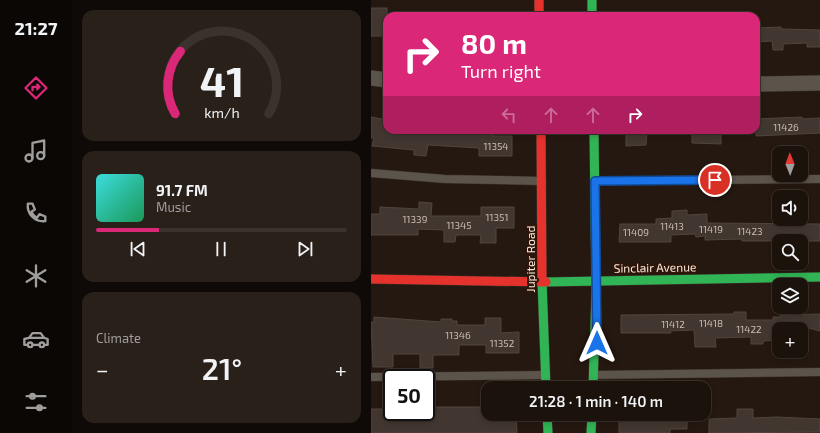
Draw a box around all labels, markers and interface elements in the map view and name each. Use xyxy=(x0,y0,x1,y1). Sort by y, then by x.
text: 21:27 xyxy=(15,17,57,39)
text: 80 m xyxy=(461,26,527,60)
icon: right xyxy=(395,28,447,80)
text: 41 xyxy=(199,54,244,104)
text: Turn right xyxy=(461,60,541,82)
icon: directions xyxy=(22,74,50,102)
text: km/h xyxy=(204,103,239,120)
icon: left xyxy=(498,104,520,126)
icon: ahead xyxy=(540,104,562,126)
icon: ahead xyxy=(582,104,604,126)
icon: right xyxy=(624,104,646,126)
house number: 11426 xyxy=(773,121,799,133)
icon: music xyxy=(22,137,50,165)
house number: 11354 xyxy=(483,140,509,152)
north arrow xyxy=(772,146,808,182)
map controls xyxy=(772,146,808,358)
pin xyxy=(698,163,732,197)
icon: arrive xyxy=(704,169,726,191)
text: 91.7 FM xyxy=(156,181,208,199)
button: sound xyxy=(772,190,808,226)
icon: phone xyxy=(22,199,50,227)
text: Music xyxy=(156,199,191,215)
house number: 11351 xyxy=(486,211,508,223)
house number: 11339 xyxy=(403,213,428,225)
house number: 11345 xyxy=(446,219,472,231)
house number: 11413 xyxy=(660,220,684,232)
house number: 11419 xyxy=(699,223,723,235)
house number: 11423 xyxy=(737,225,763,237)
street label: Jupiter Road xyxy=(523,226,537,292)
house number: 11409 xyxy=(623,226,649,238)
button: search xyxy=(772,234,808,270)
icon: previous xyxy=(127,238,149,260)
icon: pause xyxy=(210,238,232,260)
icon: next xyxy=(294,238,316,260)
street label: Sinclair Avenue xyxy=(613,259,697,275)
icon: climate xyxy=(22,262,50,290)
button: layers xyxy=(772,278,808,314)
house number: 11418 xyxy=(699,317,723,329)
house number: 11412 xyxy=(661,318,685,330)
position arrow xyxy=(576,322,618,364)
button: + xyxy=(772,322,808,358)
house number: 11422 xyxy=(736,323,762,335)
icon: car xyxy=(22,325,50,353)
house number: 11346 xyxy=(445,329,471,341)
text: Climate xyxy=(96,330,141,346)
house number: 11352 xyxy=(490,337,515,349)
text: 21° xyxy=(202,350,242,386)
text: − xyxy=(96,356,109,382)
text: + xyxy=(335,356,347,382)
speed limit sign: 50 xyxy=(383,369,435,421)
icon: filters xyxy=(22,388,50,416)
text: 21:28 · 1 min · 140 m xyxy=(529,392,663,410)

